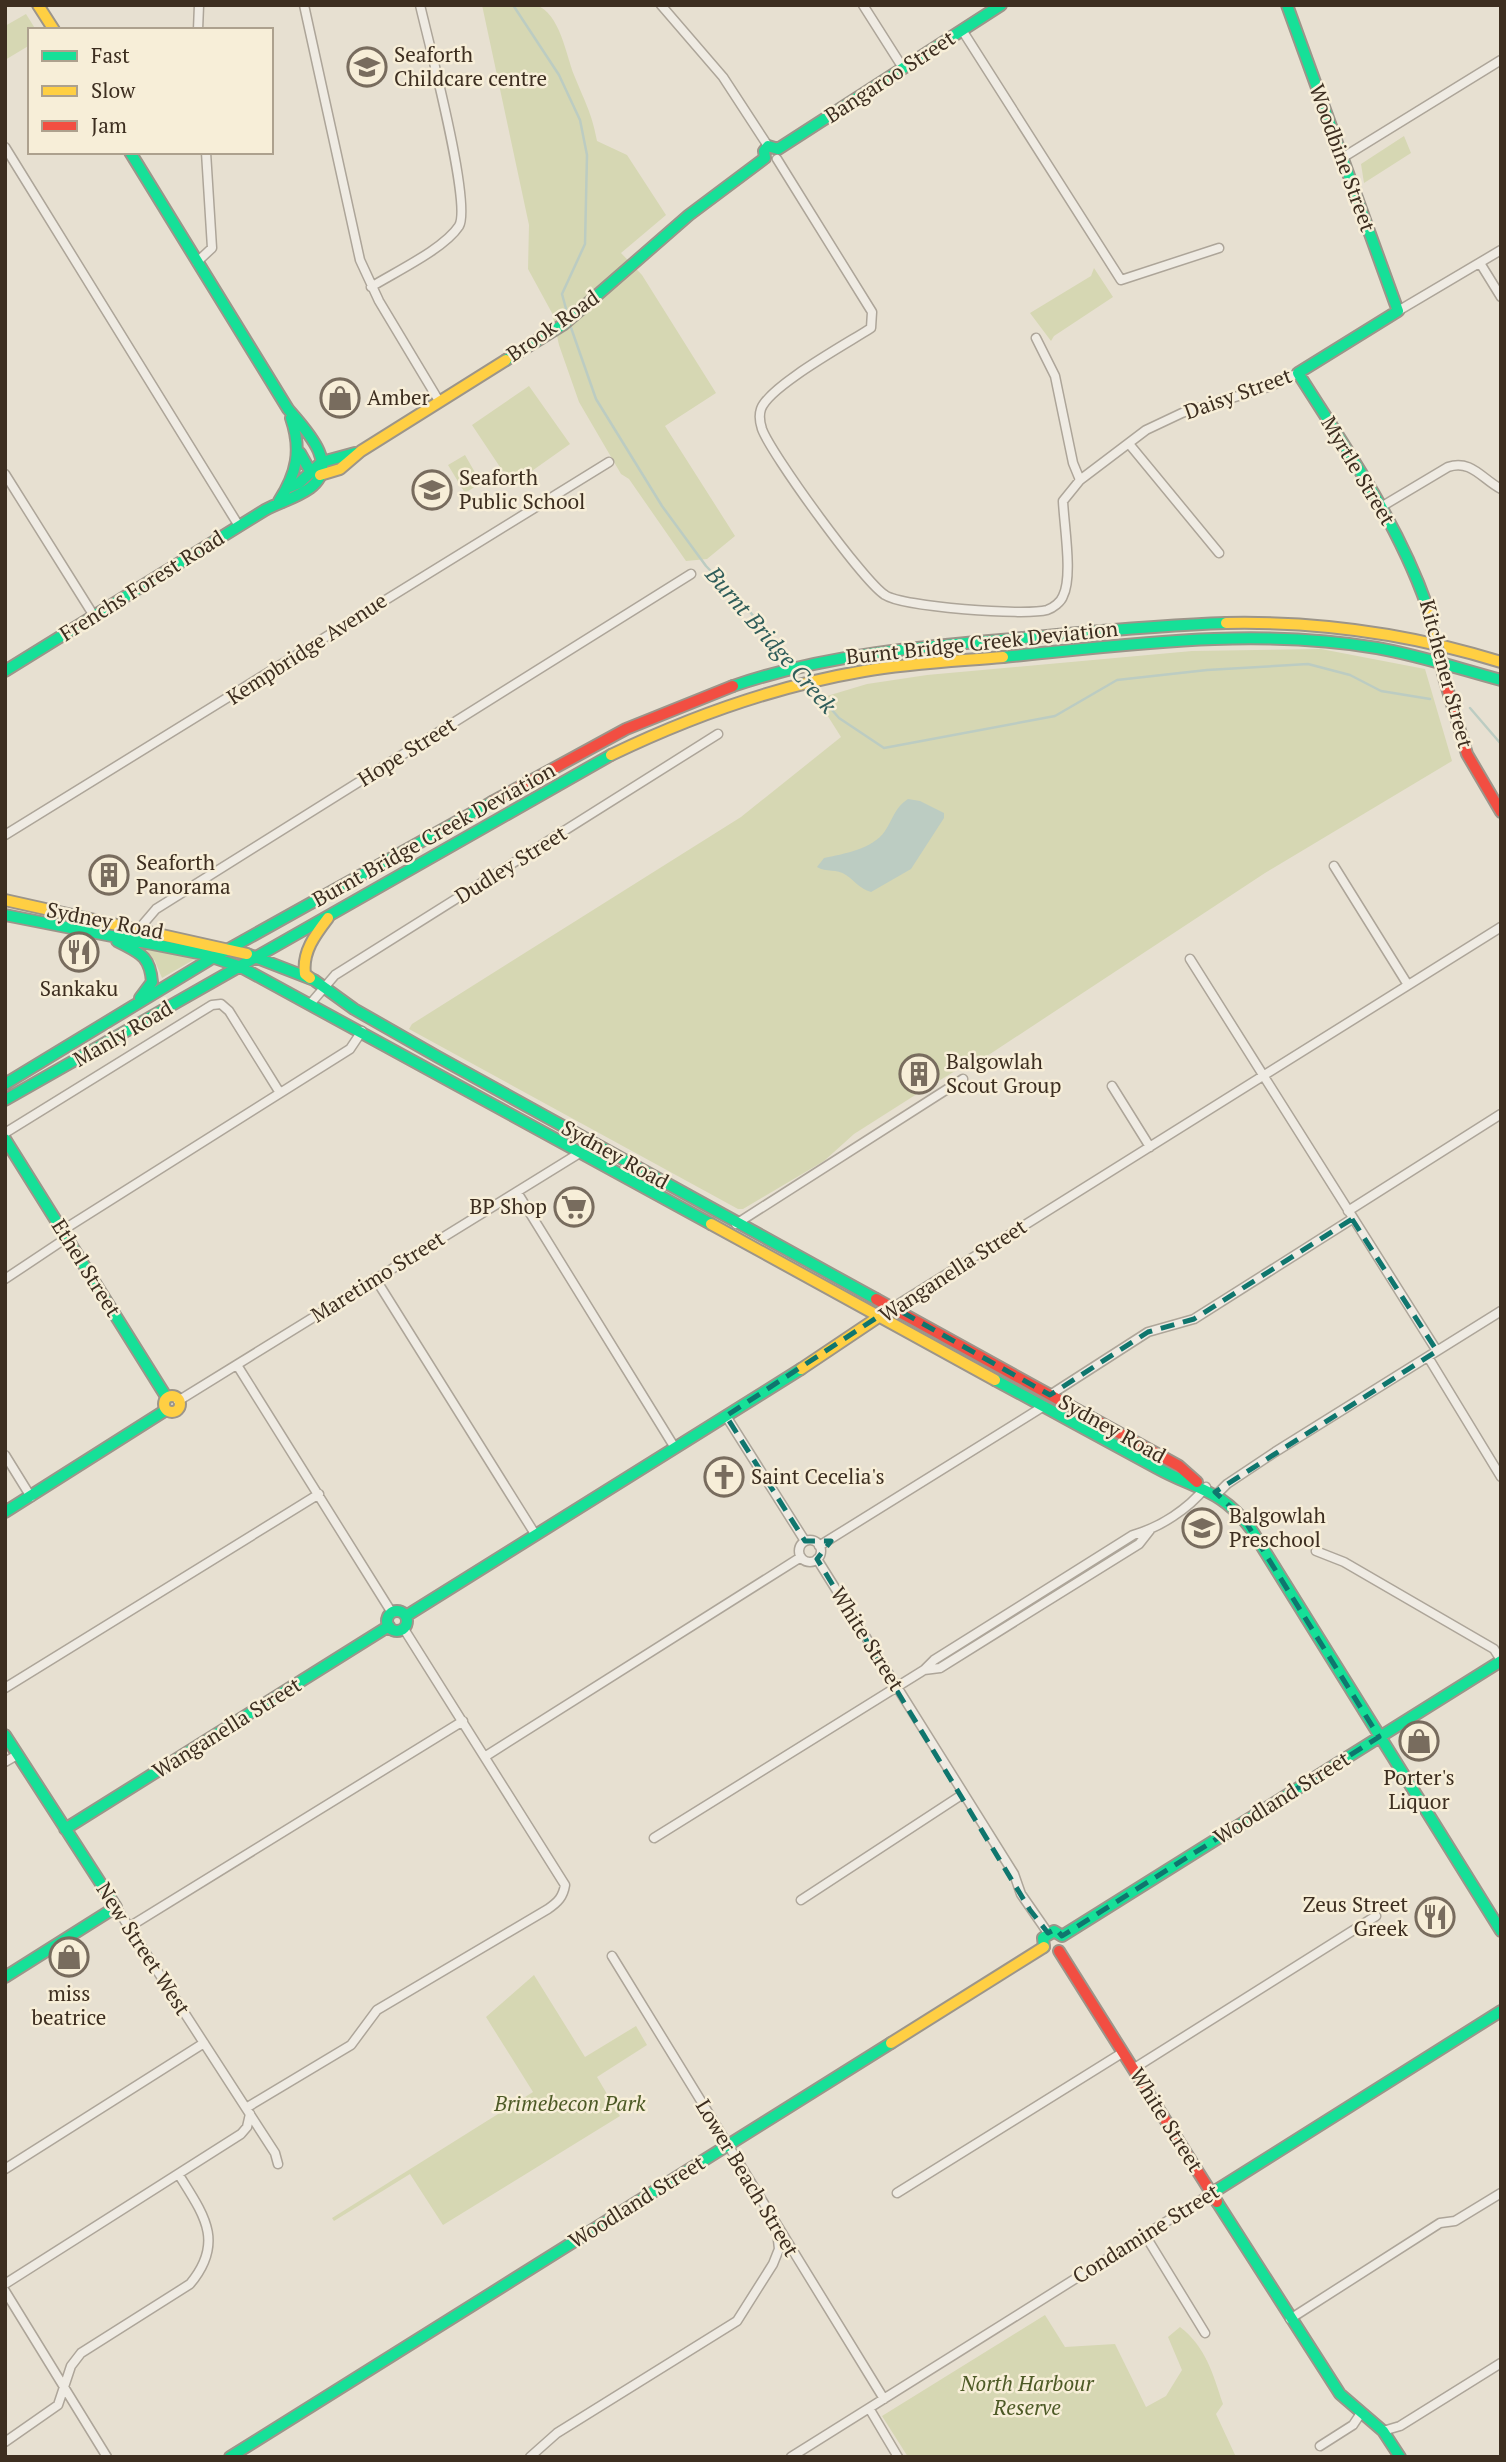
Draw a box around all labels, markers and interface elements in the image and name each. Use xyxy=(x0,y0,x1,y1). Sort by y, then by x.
street label: Bangaroo Street xyxy=(819,23,960,129)
legend xyxy=(28,28,273,154)
place label: Seaforth Childcare centre xyxy=(394,40,547,92)
text: Fast xyxy=(91,41,130,69)
school or university icon: Seaforth Childcare centre xyxy=(346,46,388,88)
text: Slow xyxy=(91,76,136,104)
street label: Woodbine Street xyxy=(1303,80,1383,235)
text: Jam xyxy=(91,111,127,139)
street label: Brook Road xyxy=(501,283,605,367)
street label: Daisy Street xyxy=(1180,361,1296,425)
shop icon: Amber xyxy=(319,377,361,419)
place label: Amber xyxy=(367,383,430,411)
street label: Myrtle Street xyxy=(1315,411,1403,530)
place label: Seaforth Public School xyxy=(459,463,585,515)
school or university icon: Seaforth Public School xyxy=(411,469,453,511)
street label: Frenchs Forest Road xyxy=(54,523,229,647)
water label: Burnt Bridge Creek xyxy=(698,559,845,721)
street label: Kempbridge Avenue xyxy=(221,586,392,710)
street label: Kitchener Street xyxy=(1414,596,1480,751)
street label: Burnt Bridge Creek Deviation xyxy=(844,614,1120,670)
street label: Hope Street xyxy=(352,710,461,792)
street label: Burnt Bridge Creek Deviation xyxy=(307,755,560,913)
street label: Dudley Street xyxy=(449,819,572,910)
place label: Seaforth Panorama xyxy=(136,848,231,900)
building icon: Seaforth Panorama xyxy=(88,854,130,896)
street label: Sydney Road xyxy=(44,895,166,945)
restaurant icon: Sankaku xyxy=(58,931,100,973)
place label: Sankaku xyxy=(40,974,118,1002)
street label: Manly Road xyxy=(68,993,177,1073)
place label: Balgowlah Scout Group xyxy=(946,1047,1061,1099)
building icon: Balgowlah Scout Group xyxy=(898,1053,940,1095)
street label: Sydney Road xyxy=(557,1113,674,1195)
supermarket icon: BP Shop xyxy=(553,1186,595,1228)
place label: BP Shop xyxy=(469,1192,547,1220)
street label: Wanganella Street xyxy=(873,1212,1032,1328)
street label: Ethel Street xyxy=(46,1213,128,1322)
street label: Maretimo Street xyxy=(305,1224,450,1328)
street label: Sydney Road xyxy=(1054,1387,1171,1469)
church icon: Saint Cecelia's xyxy=(703,1456,745,1498)
place label: Saint Cecelia's xyxy=(751,1462,885,1490)
place label: Balgowlah Preschool xyxy=(1229,1501,1326,1553)
school or university icon: Balgowlah Preschool xyxy=(1181,1507,1223,1549)
street label: White Street xyxy=(825,1581,911,1696)
street label: Wanganella Street xyxy=(147,1670,306,1784)
shop icon: Porter's Liquor xyxy=(1398,1720,1440,1762)
street label: Woodland Street xyxy=(1208,1744,1355,1850)
place label: Porter's Liquor xyxy=(1383,1763,1455,1815)
street label: New Street West xyxy=(90,1877,197,2020)
place label: Zeus Street Greek xyxy=(1303,1890,1408,1942)
restaurant icon: Zeus Street Greek xyxy=(1414,1896,1456,1938)
shop icon: miss beatrice xyxy=(48,1936,90,1978)
place label: miss beatrice xyxy=(32,1979,106,2031)
street label: White Street xyxy=(1124,2062,1210,2177)
park label: Brimebecon Park xyxy=(493,2089,647,2117)
street label: Lower Beach Street xyxy=(690,2094,806,2262)
street label: Woodland Street xyxy=(563,2148,710,2254)
street label: Condamine Street xyxy=(1067,2177,1224,2290)
park label: North Harbour Reserve xyxy=(959,2369,1094,2421)

